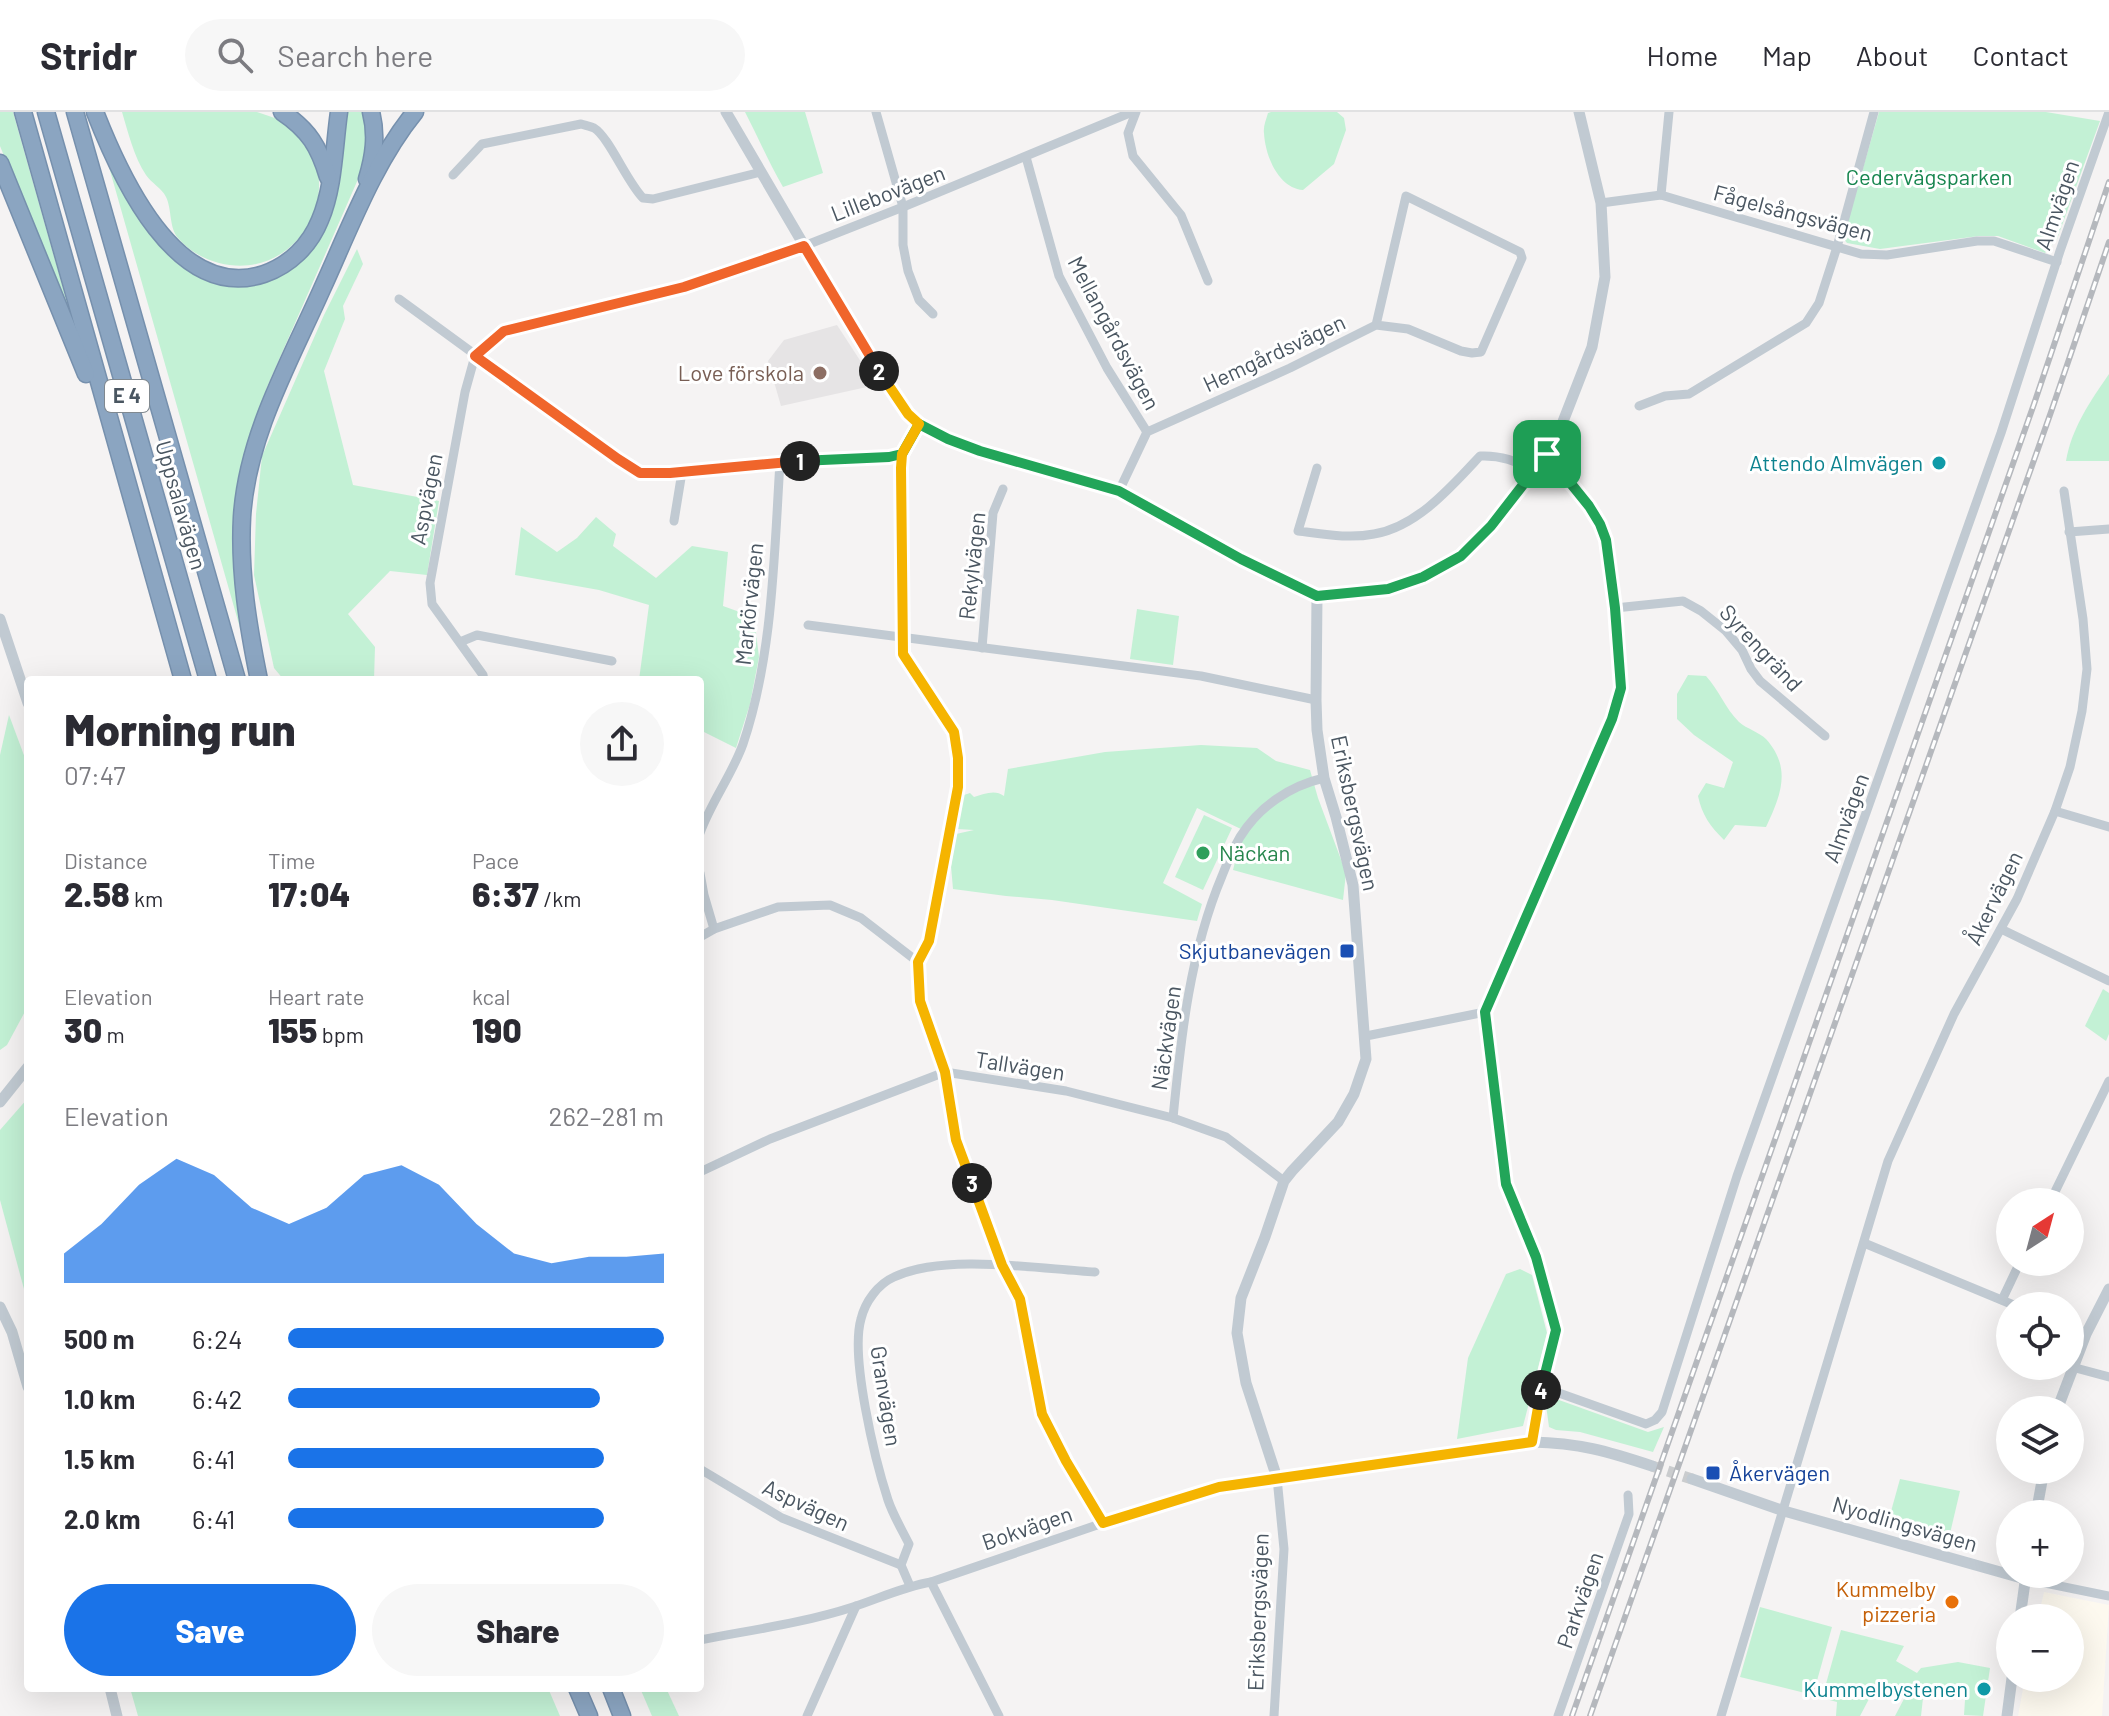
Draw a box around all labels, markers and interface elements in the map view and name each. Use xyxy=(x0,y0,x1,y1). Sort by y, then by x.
search box xyxy=(185,19,745,91)
text: Stridr xyxy=(40,32,137,78)
icon: search xyxy=(213,33,257,77)
text: Search here xyxy=(277,37,433,73)
text: Home xyxy=(1647,38,1718,72)
text: Map xyxy=(1762,38,1812,72)
text: About xyxy=(1856,38,1928,72)
text: Contact xyxy=(1972,38,2069,72)
street label: Almvägen xyxy=(2029,156,2084,253)
street label: Lillebovägen xyxy=(827,158,948,226)
park label: Cedervägsparken xyxy=(1846,163,2012,189)
street label: Fågelsångsvägen xyxy=(1711,178,1876,246)
street label: Mellangårdsvägen xyxy=(1063,251,1166,414)
street label: Hemgårdsvägen xyxy=(1198,308,1349,396)
pin: 2 xyxy=(859,351,899,391)
text: 2 xyxy=(873,358,885,384)
place label: Love förskola xyxy=(678,359,804,385)
marker: Love förskola xyxy=(811,364,829,382)
road number: E 4 xyxy=(105,380,149,412)
pin xyxy=(1513,420,1581,488)
icon: arrive xyxy=(1525,432,1569,476)
street label: Uppsalavägen xyxy=(151,437,213,572)
pin: 1 xyxy=(780,441,820,481)
text: 1 xyxy=(796,448,804,474)
place label: Attendo Almvägen xyxy=(1749,449,1923,475)
street label: Aspvägen xyxy=(403,451,447,547)
marker: Attendo Almvägen xyxy=(1930,454,1948,472)
street label: Rekylvägen xyxy=(952,511,990,621)
street label: Markörvägen xyxy=(729,541,767,666)
street label: Syrengränd xyxy=(1715,599,1808,696)
text: Morning run xyxy=(64,702,296,755)
button: share xyxy=(580,702,664,786)
street label: Eriksbergsvägen xyxy=(1327,733,1385,893)
text: 07:47 xyxy=(64,759,126,790)
street label: Almvägen xyxy=(1817,769,1873,866)
place label: Näckan xyxy=(1219,839,1290,865)
marker: Näckan xyxy=(1194,844,1212,862)
street label: Åkervägen xyxy=(1959,846,2027,949)
text: Distance xyxy=(64,847,148,873)
text: Time xyxy=(268,847,316,873)
text: Pace xyxy=(472,847,519,873)
text: 2.58 xyxy=(64,873,130,914)
text: 17:04 xyxy=(268,873,351,914)
text: 6:37 xyxy=(472,873,539,914)
text: km xyxy=(130,885,163,911)
text: /km xyxy=(539,885,581,911)
place label: Skjutbanevägen xyxy=(1179,937,1331,963)
marker: Skjutbanevägen xyxy=(1338,942,1356,960)
text: Elevation xyxy=(64,983,153,1009)
text: Heart rate xyxy=(268,983,365,1009)
text: kcal xyxy=(472,983,510,1009)
street label: Näckvägen xyxy=(1145,984,1185,1092)
text: 30 xyxy=(64,1009,102,1050)
text: 155 xyxy=(268,1009,317,1050)
text: 190 xyxy=(472,1009,522,1050)
text: m xyxy=(102,1021,125,1047)
text: bpm xyxy=(317,1021,364,1047)
street label: Tallvägen xyxy=(974,1045,1067,1085)
text: Elevation xyxy=(64,1100,169,1131)
text: 262–281 m xyxy=(548,1100,664,1131)
pin: 3 xyxy=(952,1163,992,1203)
text: 3 xyxy=(966,1170,978,1196)
north arrow xyxy=(1996,1188,2084,1276)
map controls xyxy=(1996,1188,2084,1692)
button: locate xyxy=(1996,1292,2084,1380)
text: 500 m xyxy=(64,1323,135,1354)
text: 6:24 xyxy=(192,1323,242,1354)
street label: Granvägen xyxy=(866,1344,908,1448)
pin: 4 xyxy=(1521,1370,1561,1410)
text: 4 xyxy=(1534,1377,1548,1403)
text: 1.0 km xyxy=(64,1383,135,1414)
text: 6:42 xyxy=(192,1383,242,1414)
button: layers xyxy=(1996,1396,2084,1484)
text: 1.5 km xyxy=(64,1443,135,1474)
text: 6:41 xyxy=(192,1443,235,1474)
place label: Åkervägen xyxy=(1729,1459,1830,1485)
marker: Åkervägen xyxy=(1704,1464,1722,1482)
street label: Aspvägen xyxy=(759,1473,854,1535)
street label: Nyodlingsvägen xyxy=(1830,1490,1981,1556)
street label: Bokvägen xyxy=(978,1500,1075,1555)
button: + xyxy=(1996,1500,2084,1588)
text: 2.0 km xyxy=(64,1503,141,1534)
text: 6:41 xyxy=(192,1503,235,1534)
street label: Eriksbergsvägen xyxy=(1241,1533,1273,1691)
street label: Parkvägen xyxy=(1550,1548,1608,1651)
place label: Kummelby pizzeria xyxy=(1836,1575,1936,1626)
button: Save xyxy=(64,1584,356,1676)
button: Share xyxy=(372,1584,664,1676)
marker: Kummelby pizzeria xyxy=(1943,1593,1961,1611)
button: − xyxy=(1996,1604,2084,1692)
place label: Kummelbystenen xyxy=(1803,1675,1968,1701)
marker: Kummelbystenen xyxy=(1975,1680,1993,1698)

